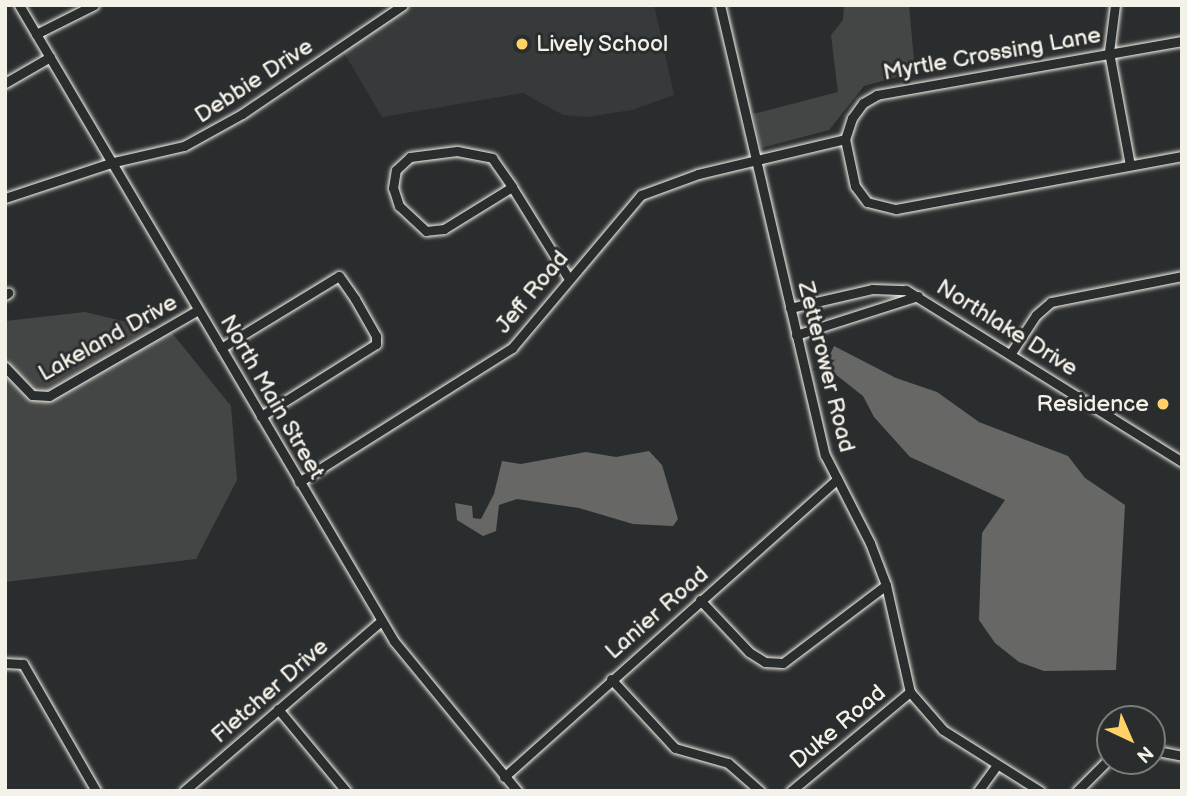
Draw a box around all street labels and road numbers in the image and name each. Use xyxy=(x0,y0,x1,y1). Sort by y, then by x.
street label: Myrtle Crossing Lane xyxy=(881,21,1103,87)
street label: Debbie Drive xyxy=(190,33,318,129)
street label: Jeff Road xyxy=(489,245,575,339)
street label: Northlake Drive xyxy=(931,274,1083,382)
street label: Zetterower Road xyxy=(791,279,861,455)
street label: Lakeland Drive xyxy=(34,288,182,388)
street label: North Main Street xyxy=(214,310,330,484)
street label: Lanier Road xyxy=(600,561,714,665)
street label: Fletcher Drive xyxy=(206,633,334,749)
street label: Duke Road xyxy=(785,679,891,775)

